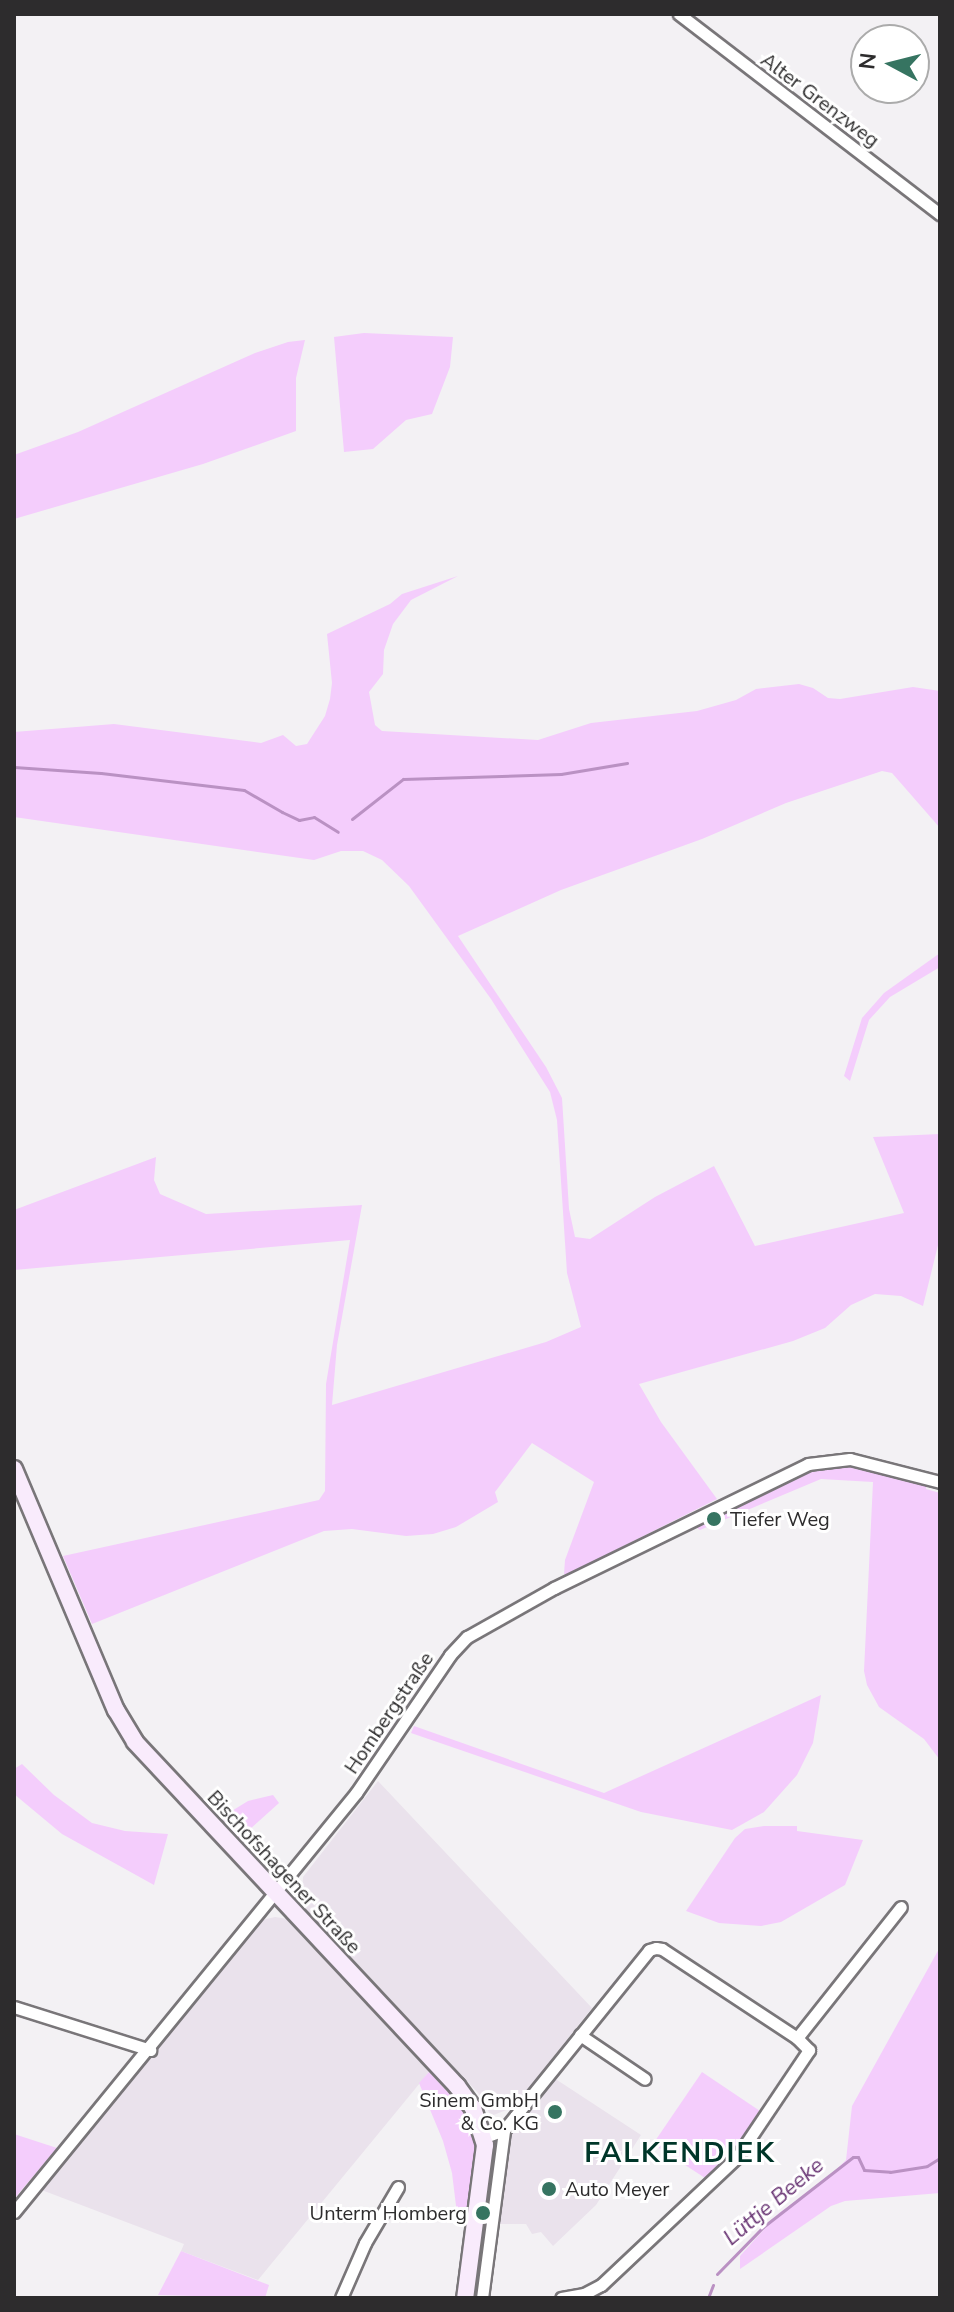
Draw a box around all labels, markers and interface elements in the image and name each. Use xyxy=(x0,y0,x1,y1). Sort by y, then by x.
north arrow xyxy=(850,24,930,104)
street label: Alter Grenzweg xyxy=(756,48,884,152)
text: N xyxy=(852,51,884,71)
place label: Tiefer Weg xyxy=(730,1507,830,1531)
marker: Tiefer Weg xyxy=(705,1510,723,1528)
street label: Hombergstraße xyxy=(339,1648,439,1778)
street label: Bischofshagener Straße xyxy=(202,1786,366,1958)
place label: Sinem GmbH & Co. KG xyxy=(419,2088,539,2135)
marker: Sinem GmbH & Co. KG xyxy=(546,2103,564,2121)
district label: FALKENDIEK xyxy=(584,2136,776,2170)
water label: Lüttje Beeke xyxy=(719,2153,829,2251)
place label: Auto Meyer xyxy=(565,2177,670,2201)
marker: Auto Meyer xyxy=(540,2180,558,2198)
place label: Unterm Homberg xyxy=(310,2201,467,2225)
marker: Unterm Homberg xyxy=(474,2204,492,2222)

